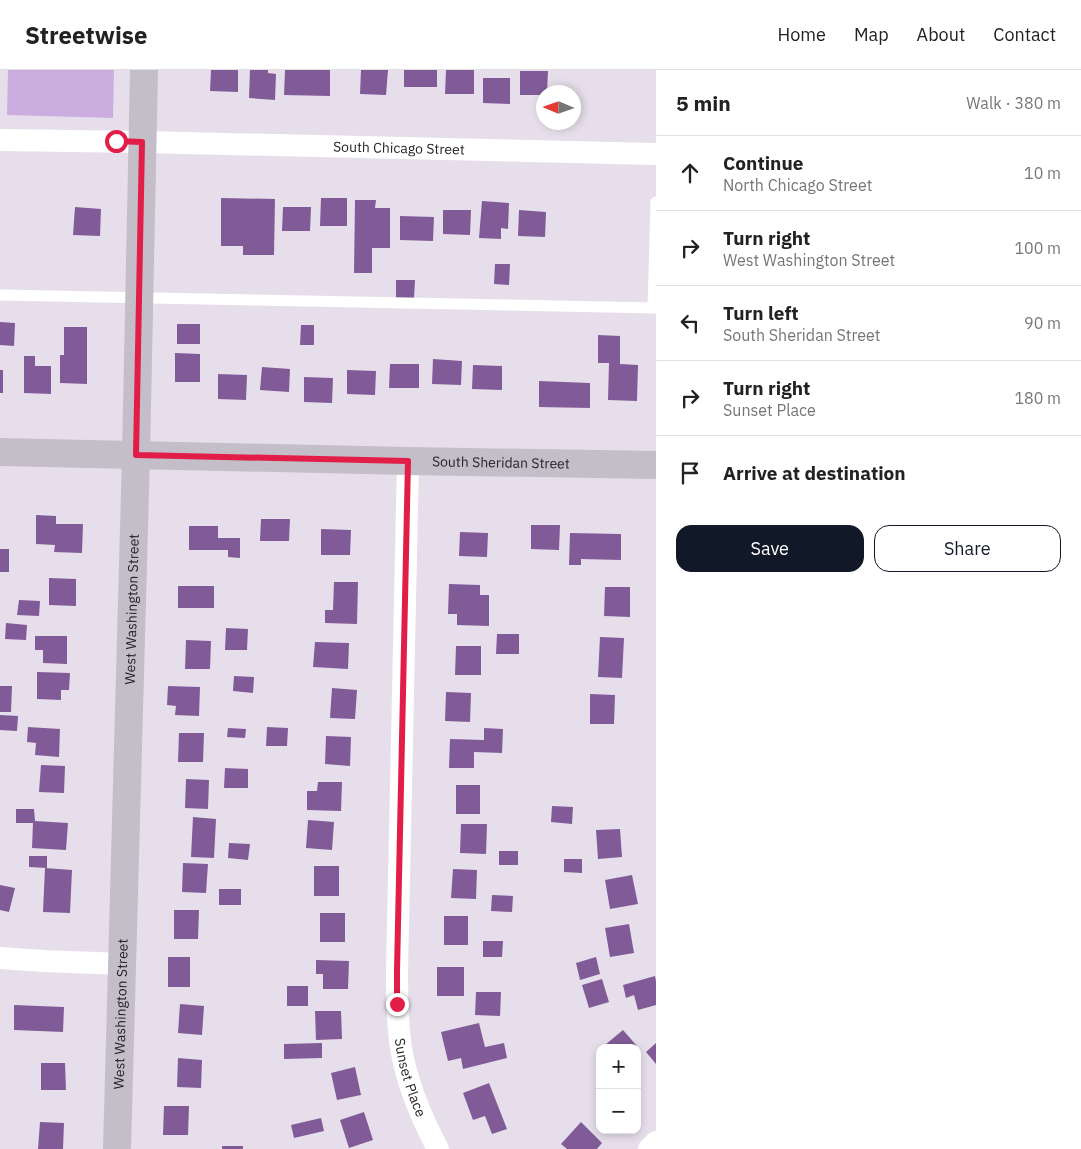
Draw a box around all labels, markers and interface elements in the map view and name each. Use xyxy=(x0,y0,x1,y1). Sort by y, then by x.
text: Streetwise xyxy=(25,19,147,51)
text: Home xyxy=(778,23,826,46)
text: Map xyxy=(854,23,889,46)
text: About xyxy=(917,23,965,46)
text: Contact xyxy=(993,23,1056,46)
north arrow xyxy=(536,85,581,130)
text: 5 min xyxy=(676,89,731,117)
text: Walk · 380 m xyxy=(966,93,1061,113)
route start xyxy=(105,130,128,153)
street label: South Chicago Street xyxy=(333,137,465,159)
text: Continue xyxy=(723,151,803,175)
icon: ahead xyxy=(676,159,704,187)
text: 10 m xyxy=(1024,163,1061,183)
text: North Chicago Street xyxy=(723,175,872,195)
text: Turn right xyxy=(723,226,810,250)
icon: right xyxy=(676,234,704,262)
text: 100 m xyxy=(1014,238,1061,258)
text: West Washington Street xyxy=(723,250,895,270)
text: Turn left xyxy=(723,301,799,325)
icon: left xyxy=(676,309,704,337)
text: 90 m xyxy=(1024,313,1061,333)
text: South Sheridan Street xyxy=(723,325,880,345)
text: Turn right xyxy=(723,376,810,400)
icon: right xyxy=(676,384,704,412)
text: 180 m xyxy=(1014,388,1061,408)
text: Sunset Place xyxy=(723,400,816,420)
street label: South Sheridan Street xyxy=(432,452,570,473)
icon: arrive xyxy=(676,459,704,487)
text: Arrive at destination xyxy=(723,461,906,485)
button: Save xyxy=(676,525,864,572)
button: Share xyxy=(874,525,1061,572)
street label: West Washington Street xyxy=(121,534,143,685)
street label: West Washington Street xyxy=(110,938,132,1090)
route end xyxy=(386,993,409,1016)
street label: Sunset Place xyxy=(391,1037,430,1120)
map controls xyxy=(596,1044,641,1134)
button: + xyxy=(596,1044,641,1089)
button: − xyxy=(596,1089,641,1134)

